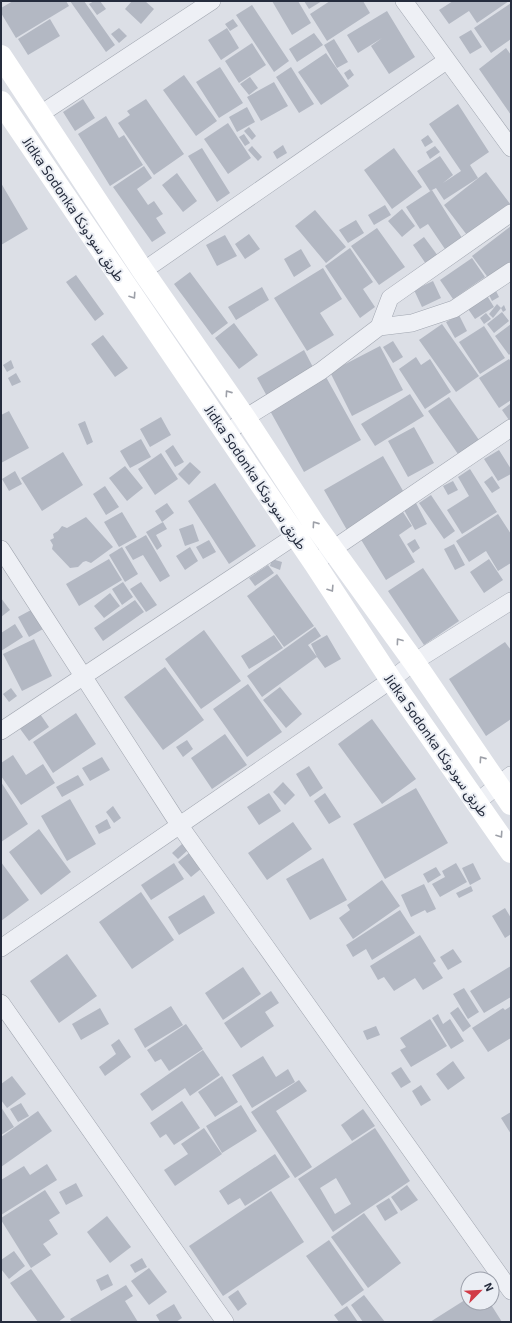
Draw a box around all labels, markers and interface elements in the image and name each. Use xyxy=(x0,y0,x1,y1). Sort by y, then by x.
street label: Jidka Sodonka طريق سودونكا xyxy=(18,133,129,286)
one-way arrow xyxy=(128,292,136,299)
one-way arrow xyxy=(225,390,233,397)
street label: Jidka Sodonka طريق سودونكا xyxy=(200,401,311,554)
one-way arrow xyxy=(313,522,320,529)
one-way arrow xyxy=(327,585,334,592)
one-way arrow xyxy=(397,639,404,646)
street label: Jidka Sodonka طريق سودونكا xyxy=(379,670,493,821)
one-way arrow xyxy=(480,757,487,764)
one-way arrow xyxy=(495,831,503,838)
north arrow xyxy=(460,1271,500,1311)
text: N xyxy=(482,1280,497,1293)

